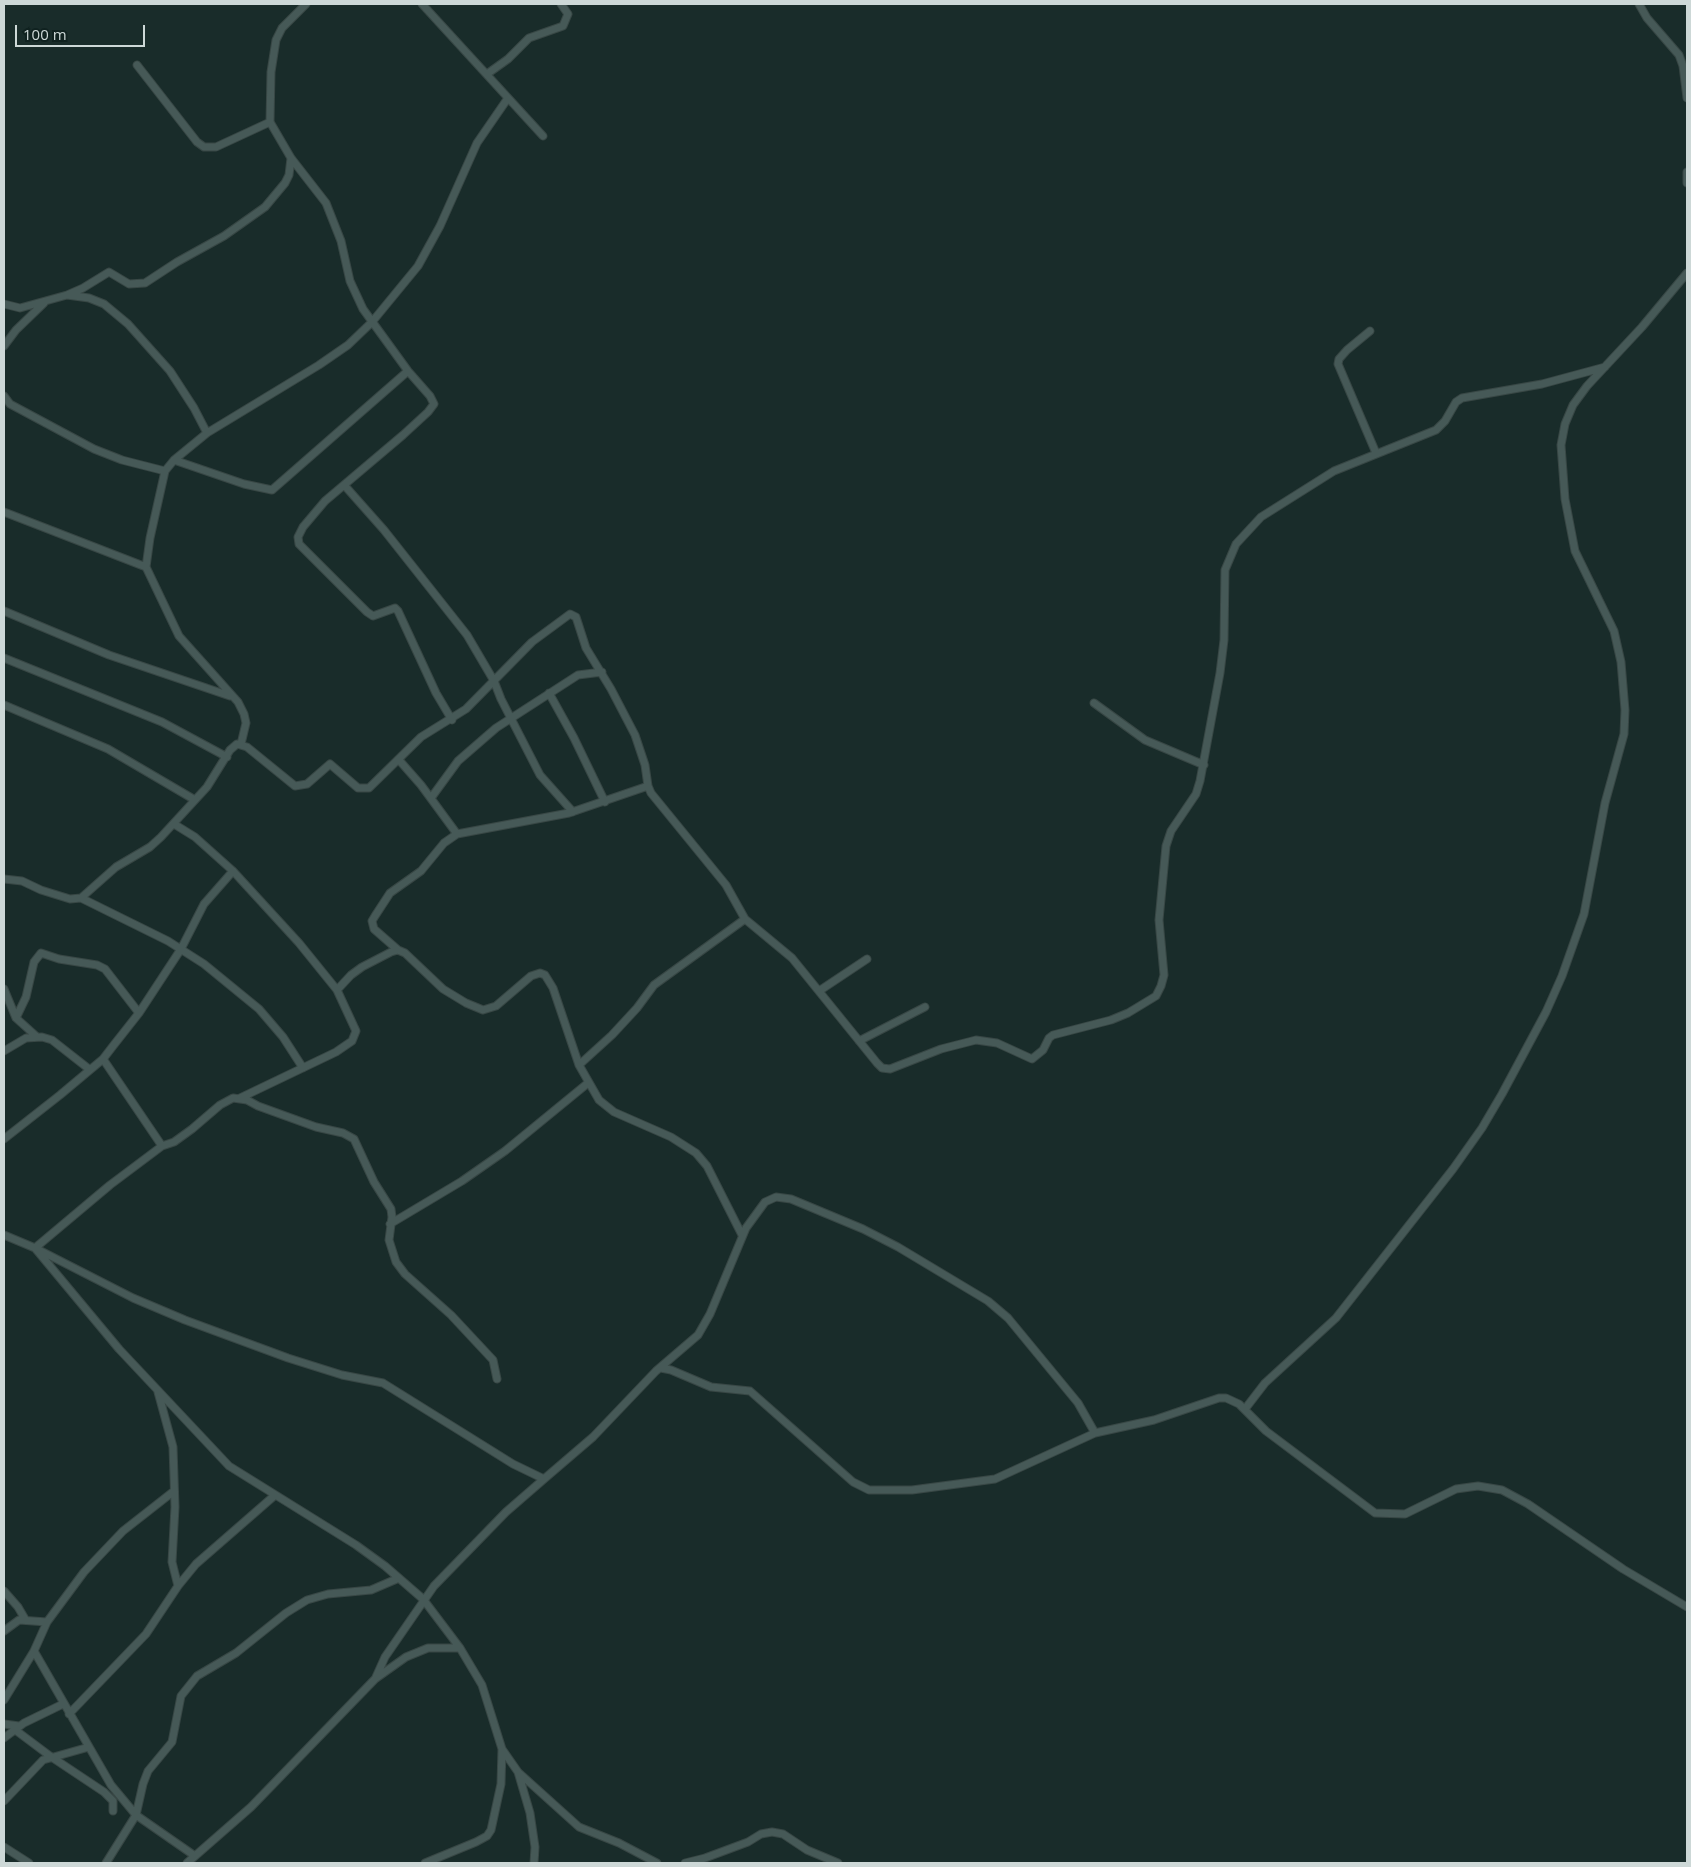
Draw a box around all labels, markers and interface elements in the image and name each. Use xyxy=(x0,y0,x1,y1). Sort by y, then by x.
scale bar xyxy=(18,15,148,47)
text: 100 m xyxy=(23,24,67,44)

